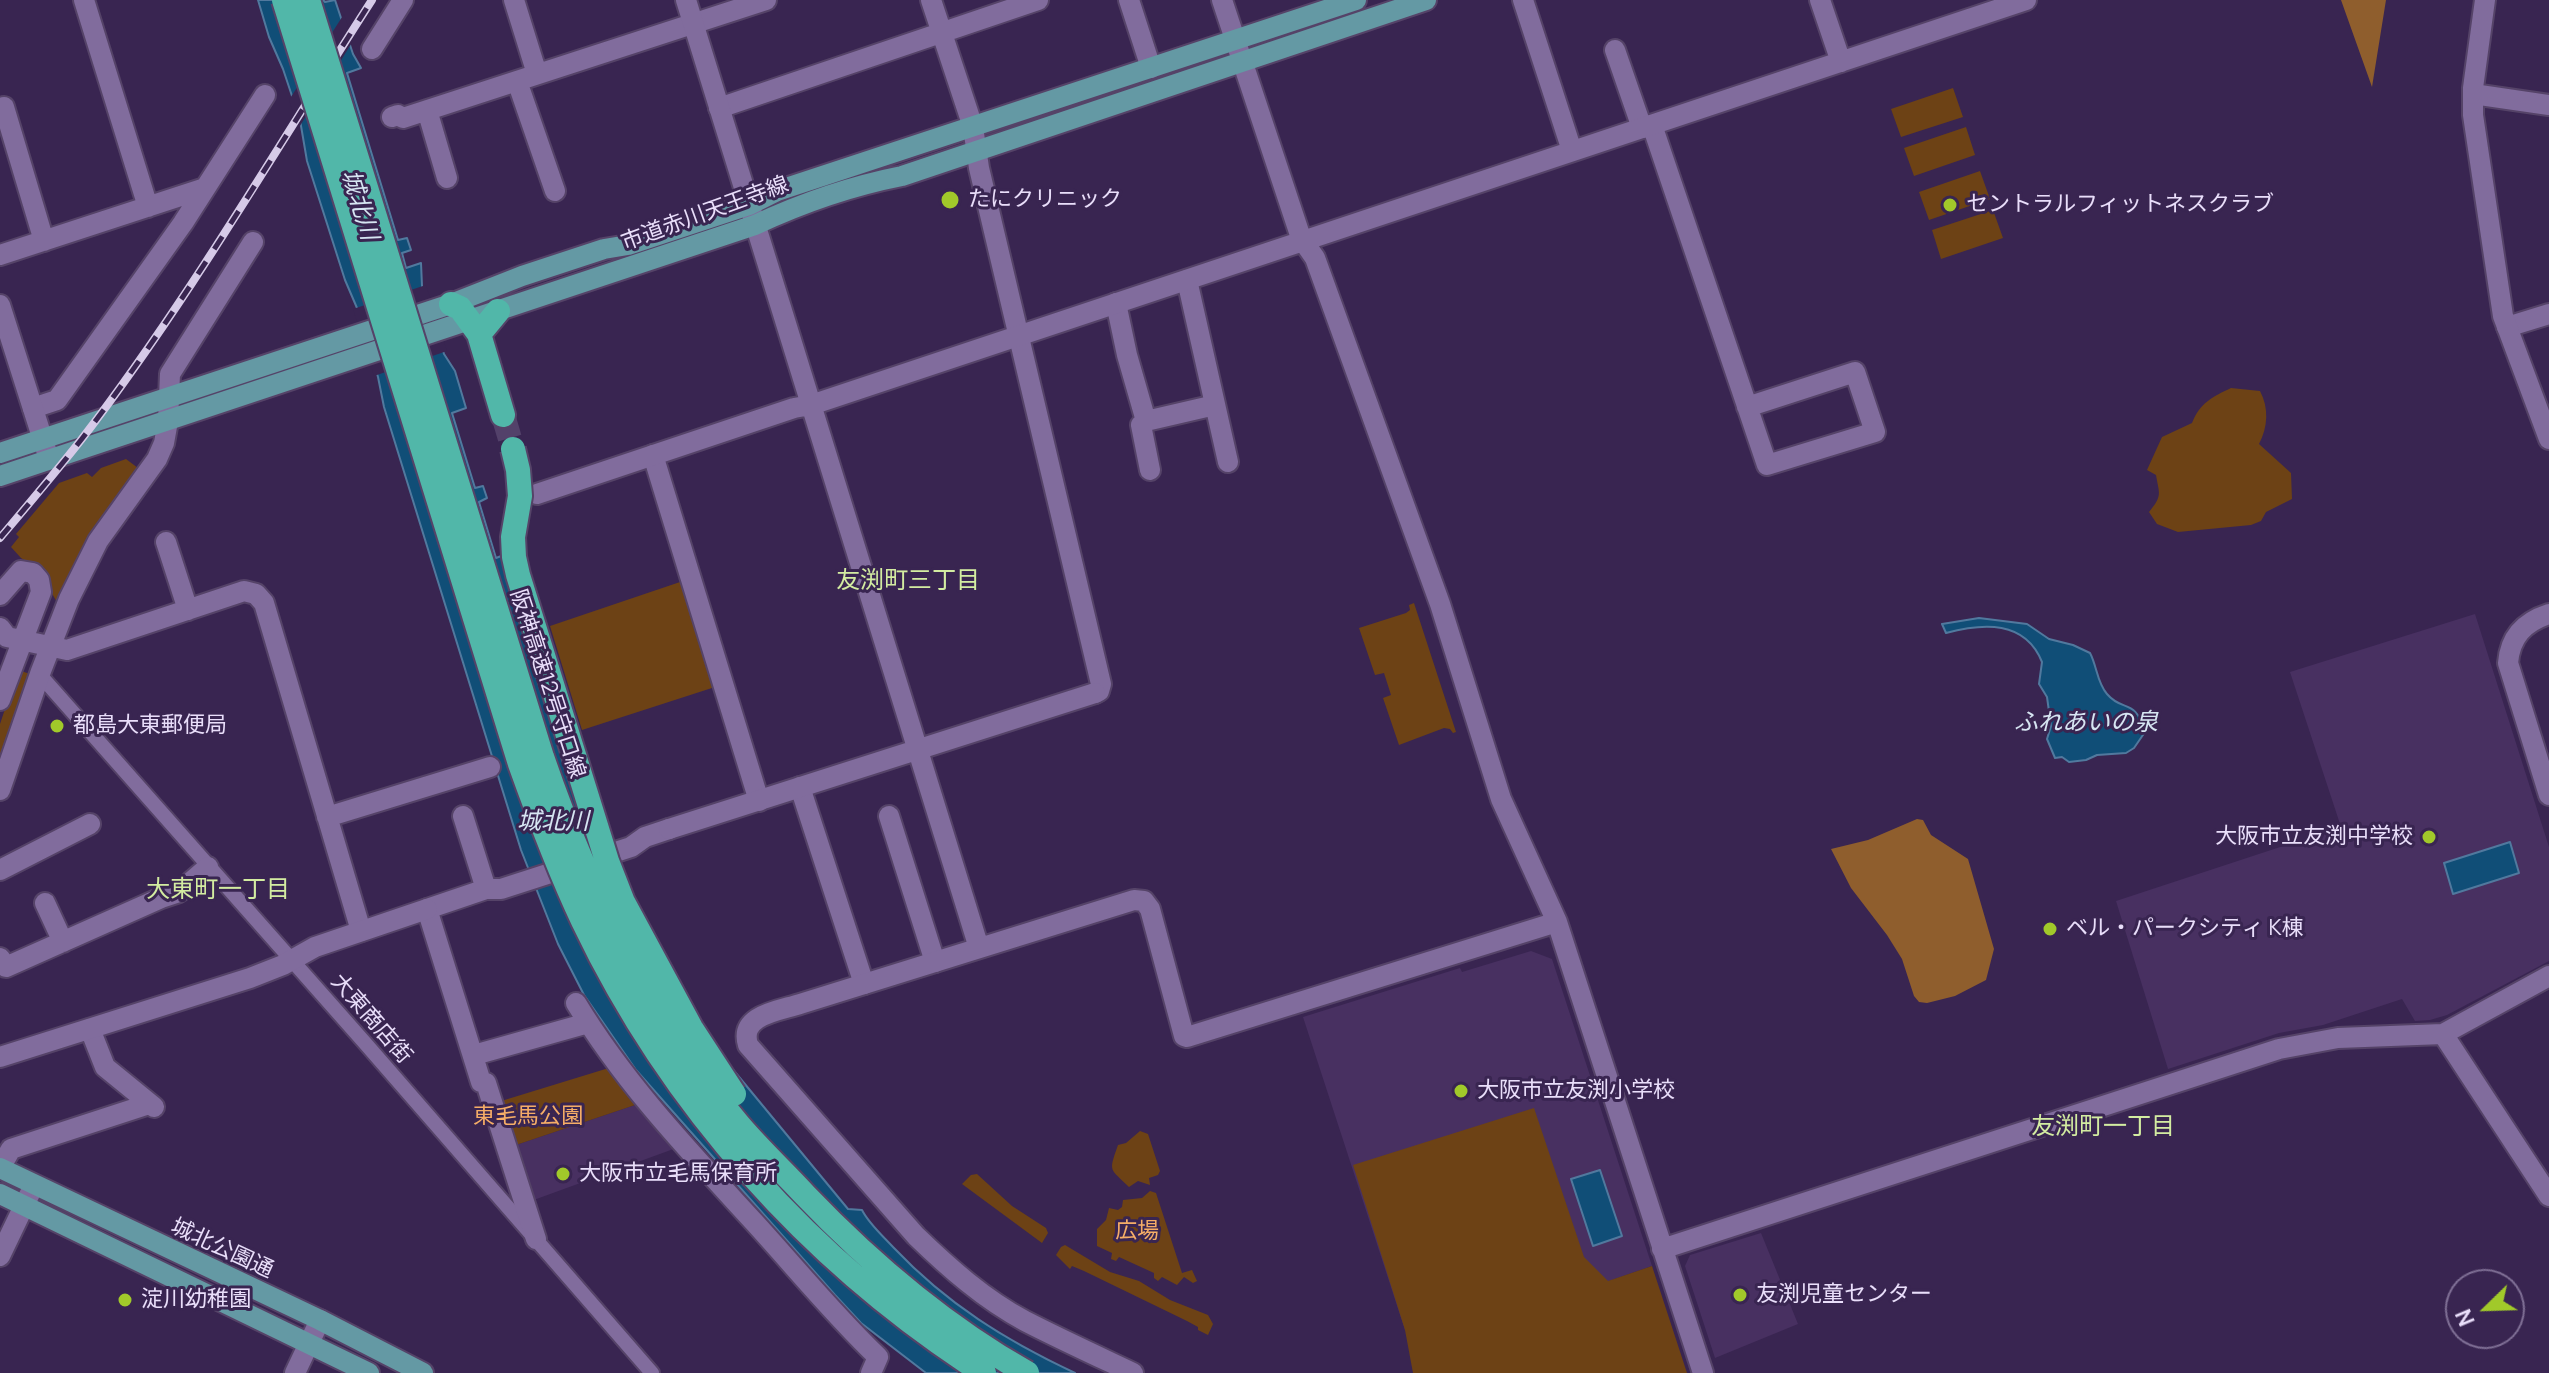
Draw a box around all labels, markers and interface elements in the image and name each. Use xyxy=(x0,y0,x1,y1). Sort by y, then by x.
water label: 城北川 xyxy=(335,166,383,244)
street label: 市道赤川天王寺線 xyxy=(618,171,792,257)
place label: たにクリニック xyxy=(968,187,1122,213)
marker: たにクリニック xyxy=(939,189,961,211)
place label: セントラルフィットネスクラブ xyxy=(1966,192,2274,218)
marker: セントラルフィットネスクラブ xyxy=(1941,196,1959,214)
district label: 友渕町三丁目 xyxy=(836,567,980,595)
street label: 阪神高速12号守口線 xyxy=(504,586,590,782)
water label: ふれあいの泉 xyxy=(2014,709,2158,737)
place label: 都島大東郵便局 xyxy=(73,713,227,739)
marker: 都島大東郵便局 xyxy=(48,717,66,735)
water label: 城北川 xyxy=(517,808,589,836)
place label: 大阪市立友渕中学校 xyxy=(2215,824,2413,850)
marker: 大阪市立友渕中学校 xyxy=(2420,828,2438,846)
district label: 大東町一丁目 xyxy=(146,876,290,904)
place label: ベル・パークシティ K棟 xyxy=(2066,916,2303,942)
marker: ベル・パークシティ K棟 xyxy=(2041,920,2059,938)
street label: 大東商店街 xyxy=(325,969,417,1069)
place label: 大阪市立友渕小学校 xyxy=(1477,1078,1675,1104)
marker: 大阪市立友渕小学校 xyxy=(1452,1082,1470,1100)
park label: 東毛馬公園 xyxy=(473,1104,583,1130)
district label: 友渕町一丁目 xyxy=(2031,1113,2175,1141)
place label: 大阪市立毛馬保育所 xyxy=(579,1161,777,1187)
marker: 大阪市立毛馬保育所 xyxy=(554,1165,572,1183)
street label: 城北公園通 xyxy=(167,1214,277,1284)
park label: 広場 xyxy=(1115,1219,1159,1245)
north arrow xyxy=(2445,1269,2525,1349)
place label: 友渕児童センター xyxy=(1756,1282,1932,1308)
marker: 友渕児童センター xyxy=(1731,1286,1749,1304)
place label: 淀川幼稚園 xyxy=(141,1287,251,1313)
marker: 淀川幼稚園 xyxy=(116,1291,134,1309)
text: N xyxy=(2448,1304,2482,1331)

